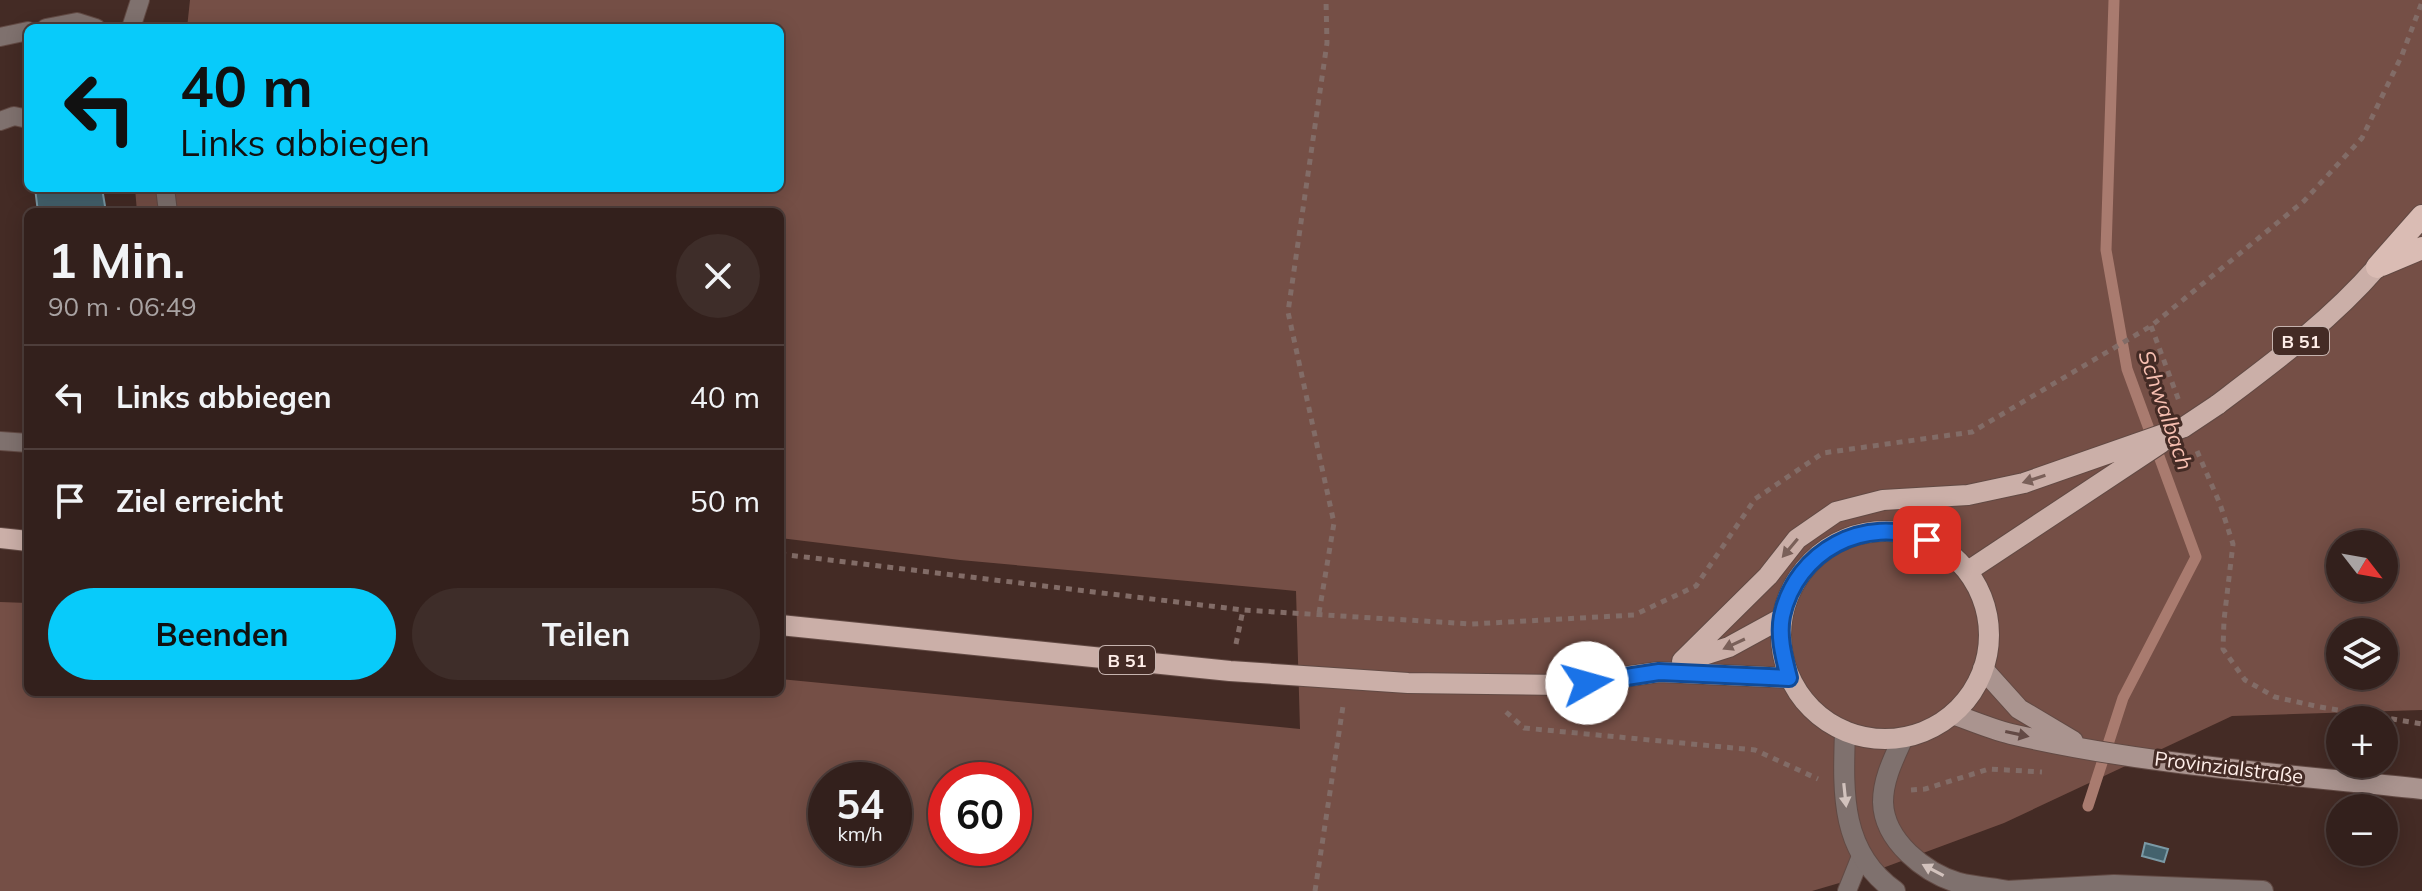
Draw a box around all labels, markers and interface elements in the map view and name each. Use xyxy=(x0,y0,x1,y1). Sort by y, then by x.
text: 40 m xyxy=(180,51,313,121)
icon: left xyxy=(48,56,152,160)
text: Links abbiegen xyxy=(180,120,430,165)
text: 1 Min. xyxy=(48,230,185,290)
button: close xyxy=(676,234,760,318)
text: 90 m · 06:49 xyxy=(48,290,197,323)
road number: B 51 xyxy=(2273,327,2329,355)
water label: Schwalbach xyxy=(2132,346,2200,474)
icon: left xyxy=(48,375,92,419)
text: Links abbiegen xyxy=(116,378,332,416)
text: 40 m xyxy=(690,378,760,416)
one-way arrow xyxy=(2022,473,2046,486)
icon: arrive xyxy=(48,479,92,523)
text: Ziel erreicht xyxy=(116,482,283,520)
text: 50 m xyxy=(690,482,760,520)
pin xyxy=(1893,506,1961,574)
icon: arrive xyxy=(1905,518,1949,562)
north arrow xyxy=(2326,530,2398,602)
map controls xyxy=(2326,530,2398,866)
one-way arrow xyxy=(1782,538,1799,558)
button: Beenden xyxy=(48,588,396,680)
button: Teilen xyxy=(412,588,760,680)
button: layers xyxy=(2326,618,2398,690)
one-way arrow xyxy=(1722,637,1745,651)
position arrow xyxy=(1545,641,1629,725)
road number: B 51 xyxy=(1099,646,1155,674)
button: + xyxy=(2326,706,2398,778)
one-way arrow xyxy=(2005,729,2030,741)
street label: Provinzialstraße xyxy=(2153,745,2305,789)
speed limit sign: 60 xyxy=(928,762,1032,866)
text: 54 xyxy=(836,779,884,829)
one-way arrow xyxy=(1838,783,1851,808)
button: − xyxy=(2326,794,2398,866)
text: km/h xyxy=(837,821,883,846)
one-way arrow xyxy=(1922,864,1945,877)

